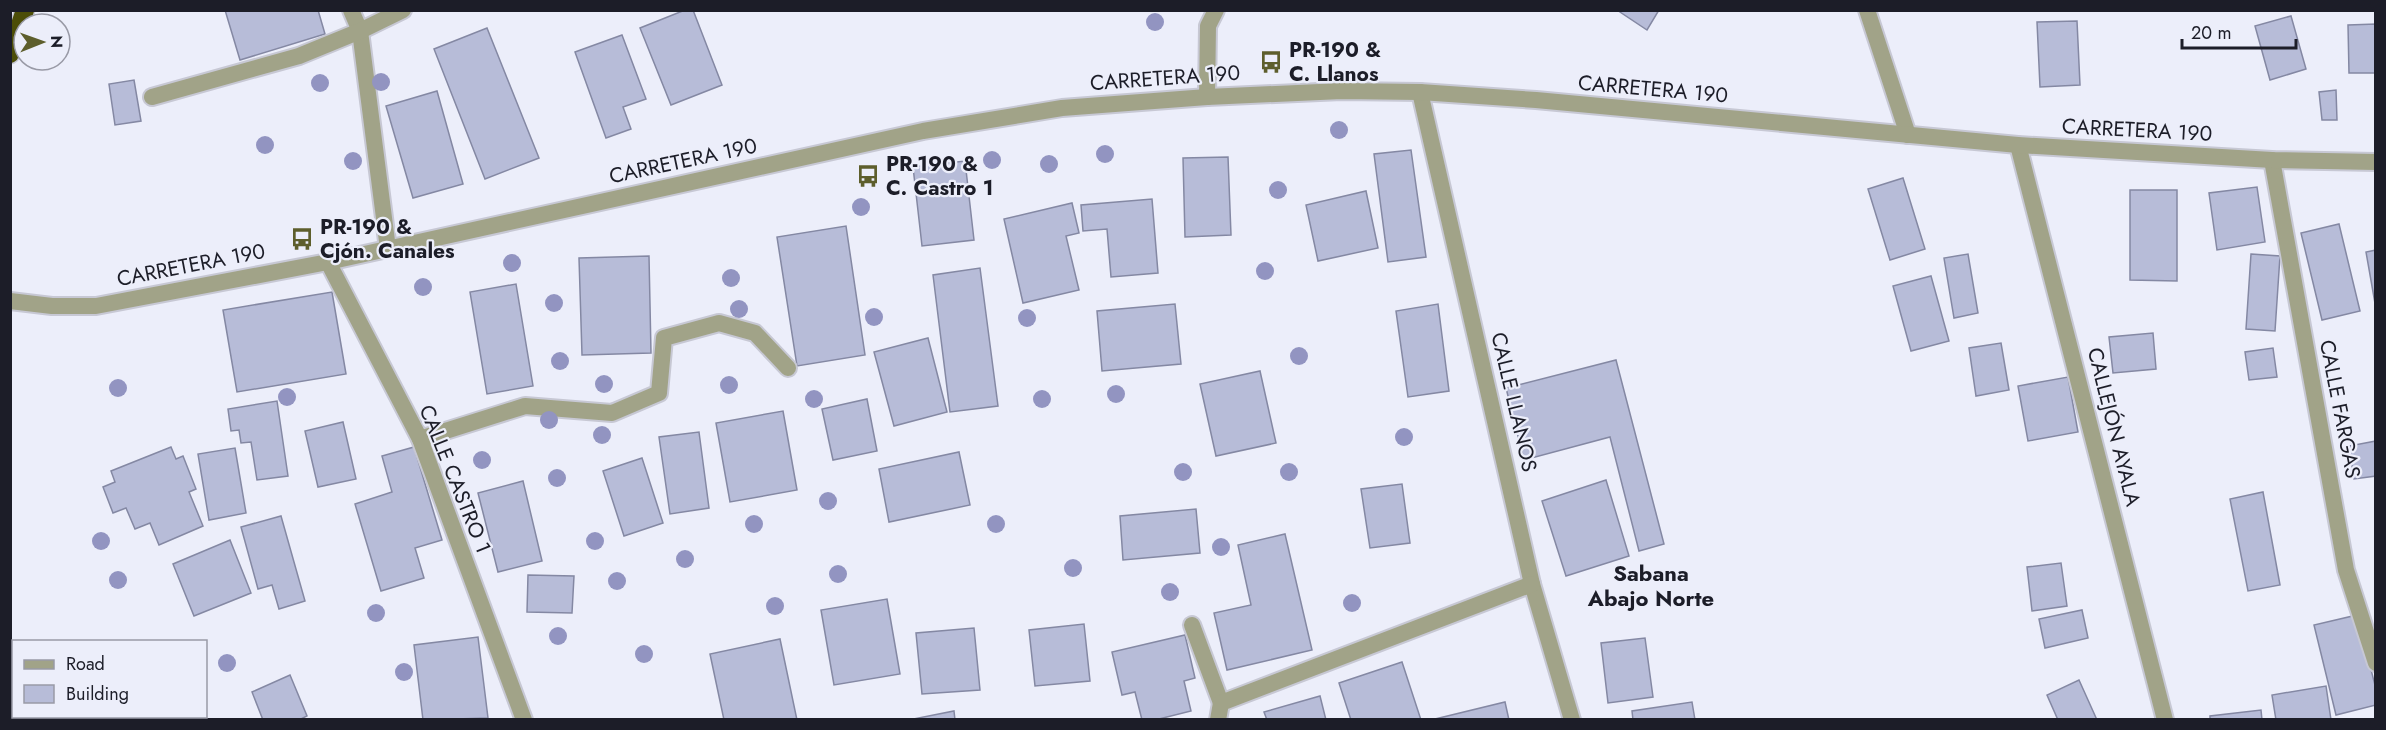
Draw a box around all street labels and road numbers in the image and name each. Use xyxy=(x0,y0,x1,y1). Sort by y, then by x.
street label: CARRETERA 190 xyxy=(1089,58,1241,98)
street label: CARRETERA 190 xyxy=(1577,68,1729,110)
street label: CARRETERA 190 xyxy=(2061,111,2213,149)
street label: CARRETERA 190 xyxy=(606,131,760,191)
street label: CARRETERA 190 xyxy=(114,236,268,294)
street label: CALLE LLANOS xyxy=(1483,329,1545,475)
street label: CALLE FARGAS xyxy=(2312,337,2368,481)
street label: CALLEJÓN AYALA xyxy=(2080,345,2148,510)
street label: CALLE CASTRO 1 xyxy=(412,400,498,558)

